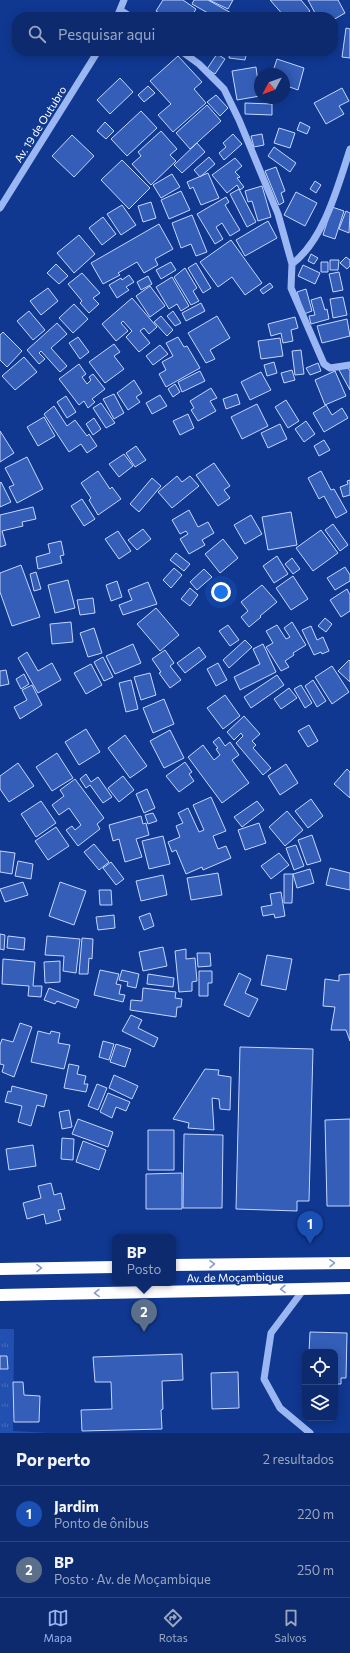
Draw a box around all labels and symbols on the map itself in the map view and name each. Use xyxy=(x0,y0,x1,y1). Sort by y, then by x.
north arrow xyxy=(254,68,290,104)
street label: Av. 19 de Outubro xyxy=(11,83,69,165)
your location xyxy=(211,582,231,602)
pin: 1 xyxy=(297,1211,323,1244)
one-way arrow xyxy=(329,1259,335,1268)
one-way arrow xyxy=(209,1260,215,1269)
one-way arrow xyxy=(36,1264,42,1273)
street label: Av. de Moçambique xyxy=(186,1270,284,1284)
one-way arrow xyxy=(280,1285,286,1294)
one-way arrow xyxy=(94,1289,100,1297)
pin: 2 xyxy=(131,1299,157,1332)

